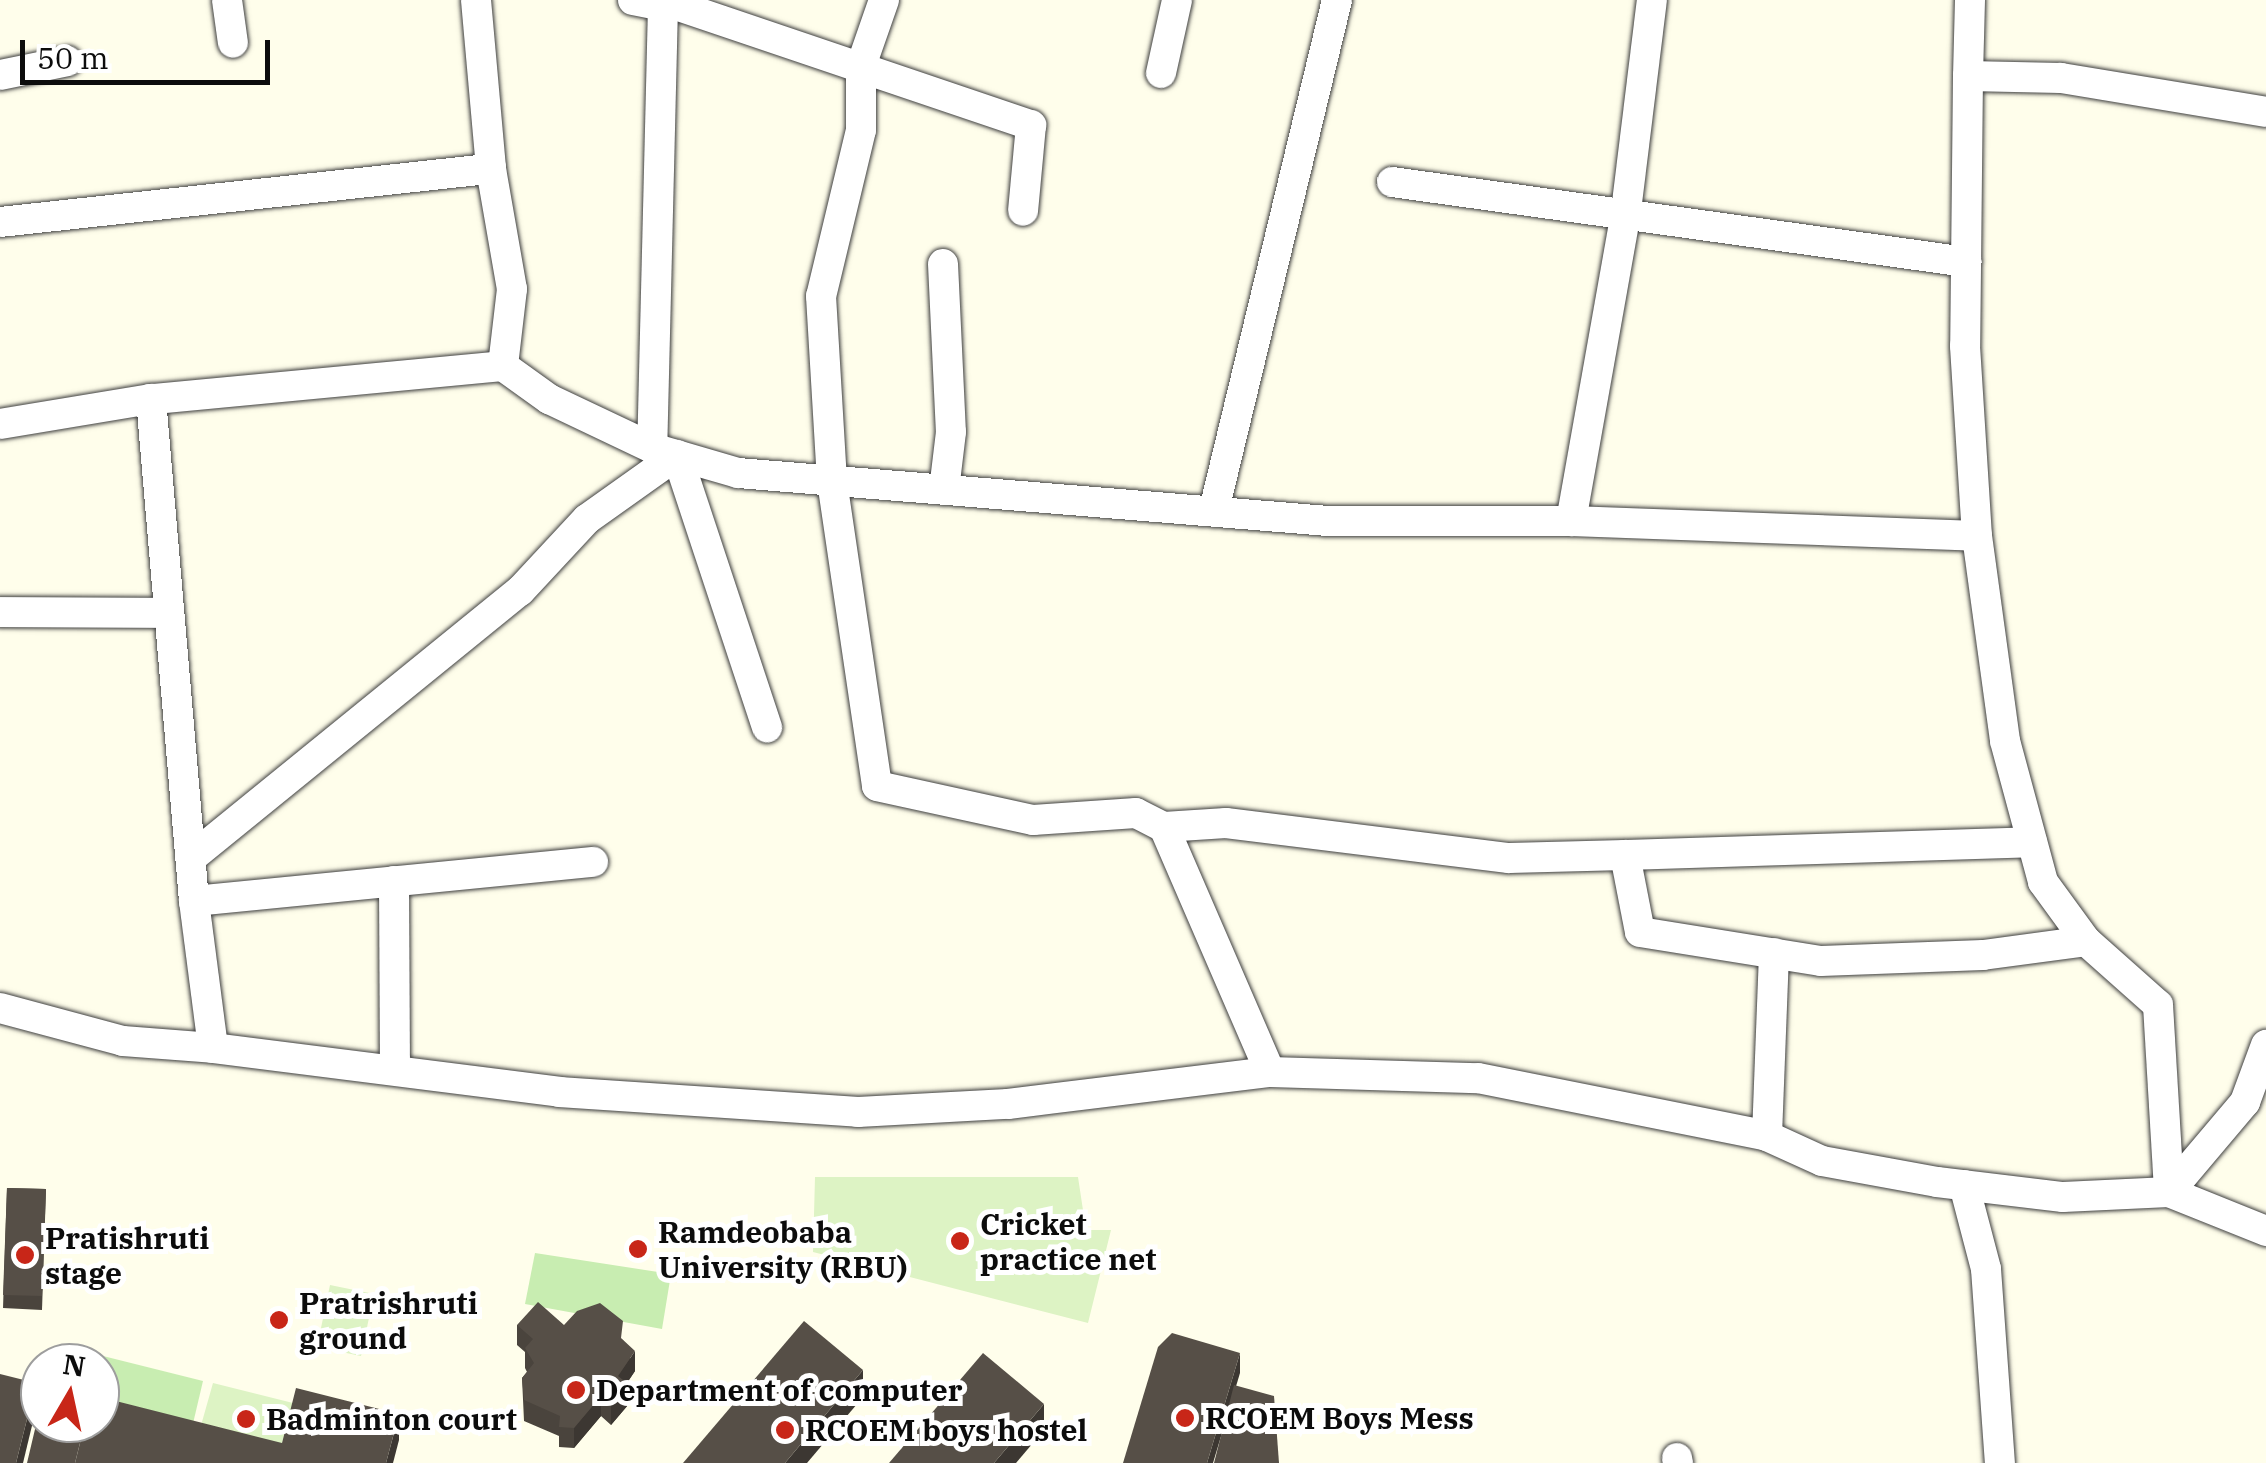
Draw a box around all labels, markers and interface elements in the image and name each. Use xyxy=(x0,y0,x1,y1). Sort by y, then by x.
scale bar xyxy=(25,20,275,82)
text: 50 m xyxy=(37,38,109,77)
place label: Cricket practice net xyxy=(980,1206,1156,1276)
place label: Ramdeobaba University (RBU) xyxy=(658,1214,907,1284)
place label: Pratishruti stage xyxy=(45,1220,209,1290)
marker: Cricket practice net xyxy=(949,1230,971,1252)
marker: Ramdeobaba University (RBU) xyxy=(627,1238,649,1260)
marker: Pratishruti stage xyxy=(14,1244,36,1266)
place label: Pratrishruti ground xyxy=(299,1285,478,1356)
marker: Pratrishruti ground xyxy=(268,1309,290,1331)
north arrow xyxy=(20,1343,120,1443)
text: N xyxy=(61,1345,88,1385)
place label: Department of computer xyxy=(596,1372,962,1408)
marker: Department of computer xyxy=(565,1379,587,1401)
place label: RCOEM Boys Mess xyxy=(1205,1400,1474,1436)
place label: Badminton court xyxy=(266,1401,517,1437)
marker: RCOEM Boys Mess xyxy=(1174,1407,1196,1429)
marker: Badminton court xyxy=(235,1408,257,1430)
place label: RCOEM boys hostel xyxy=(805,1412,1087,1448)
marker: RCOEM boys hostel xyxy=(774,1419,796,1441)

